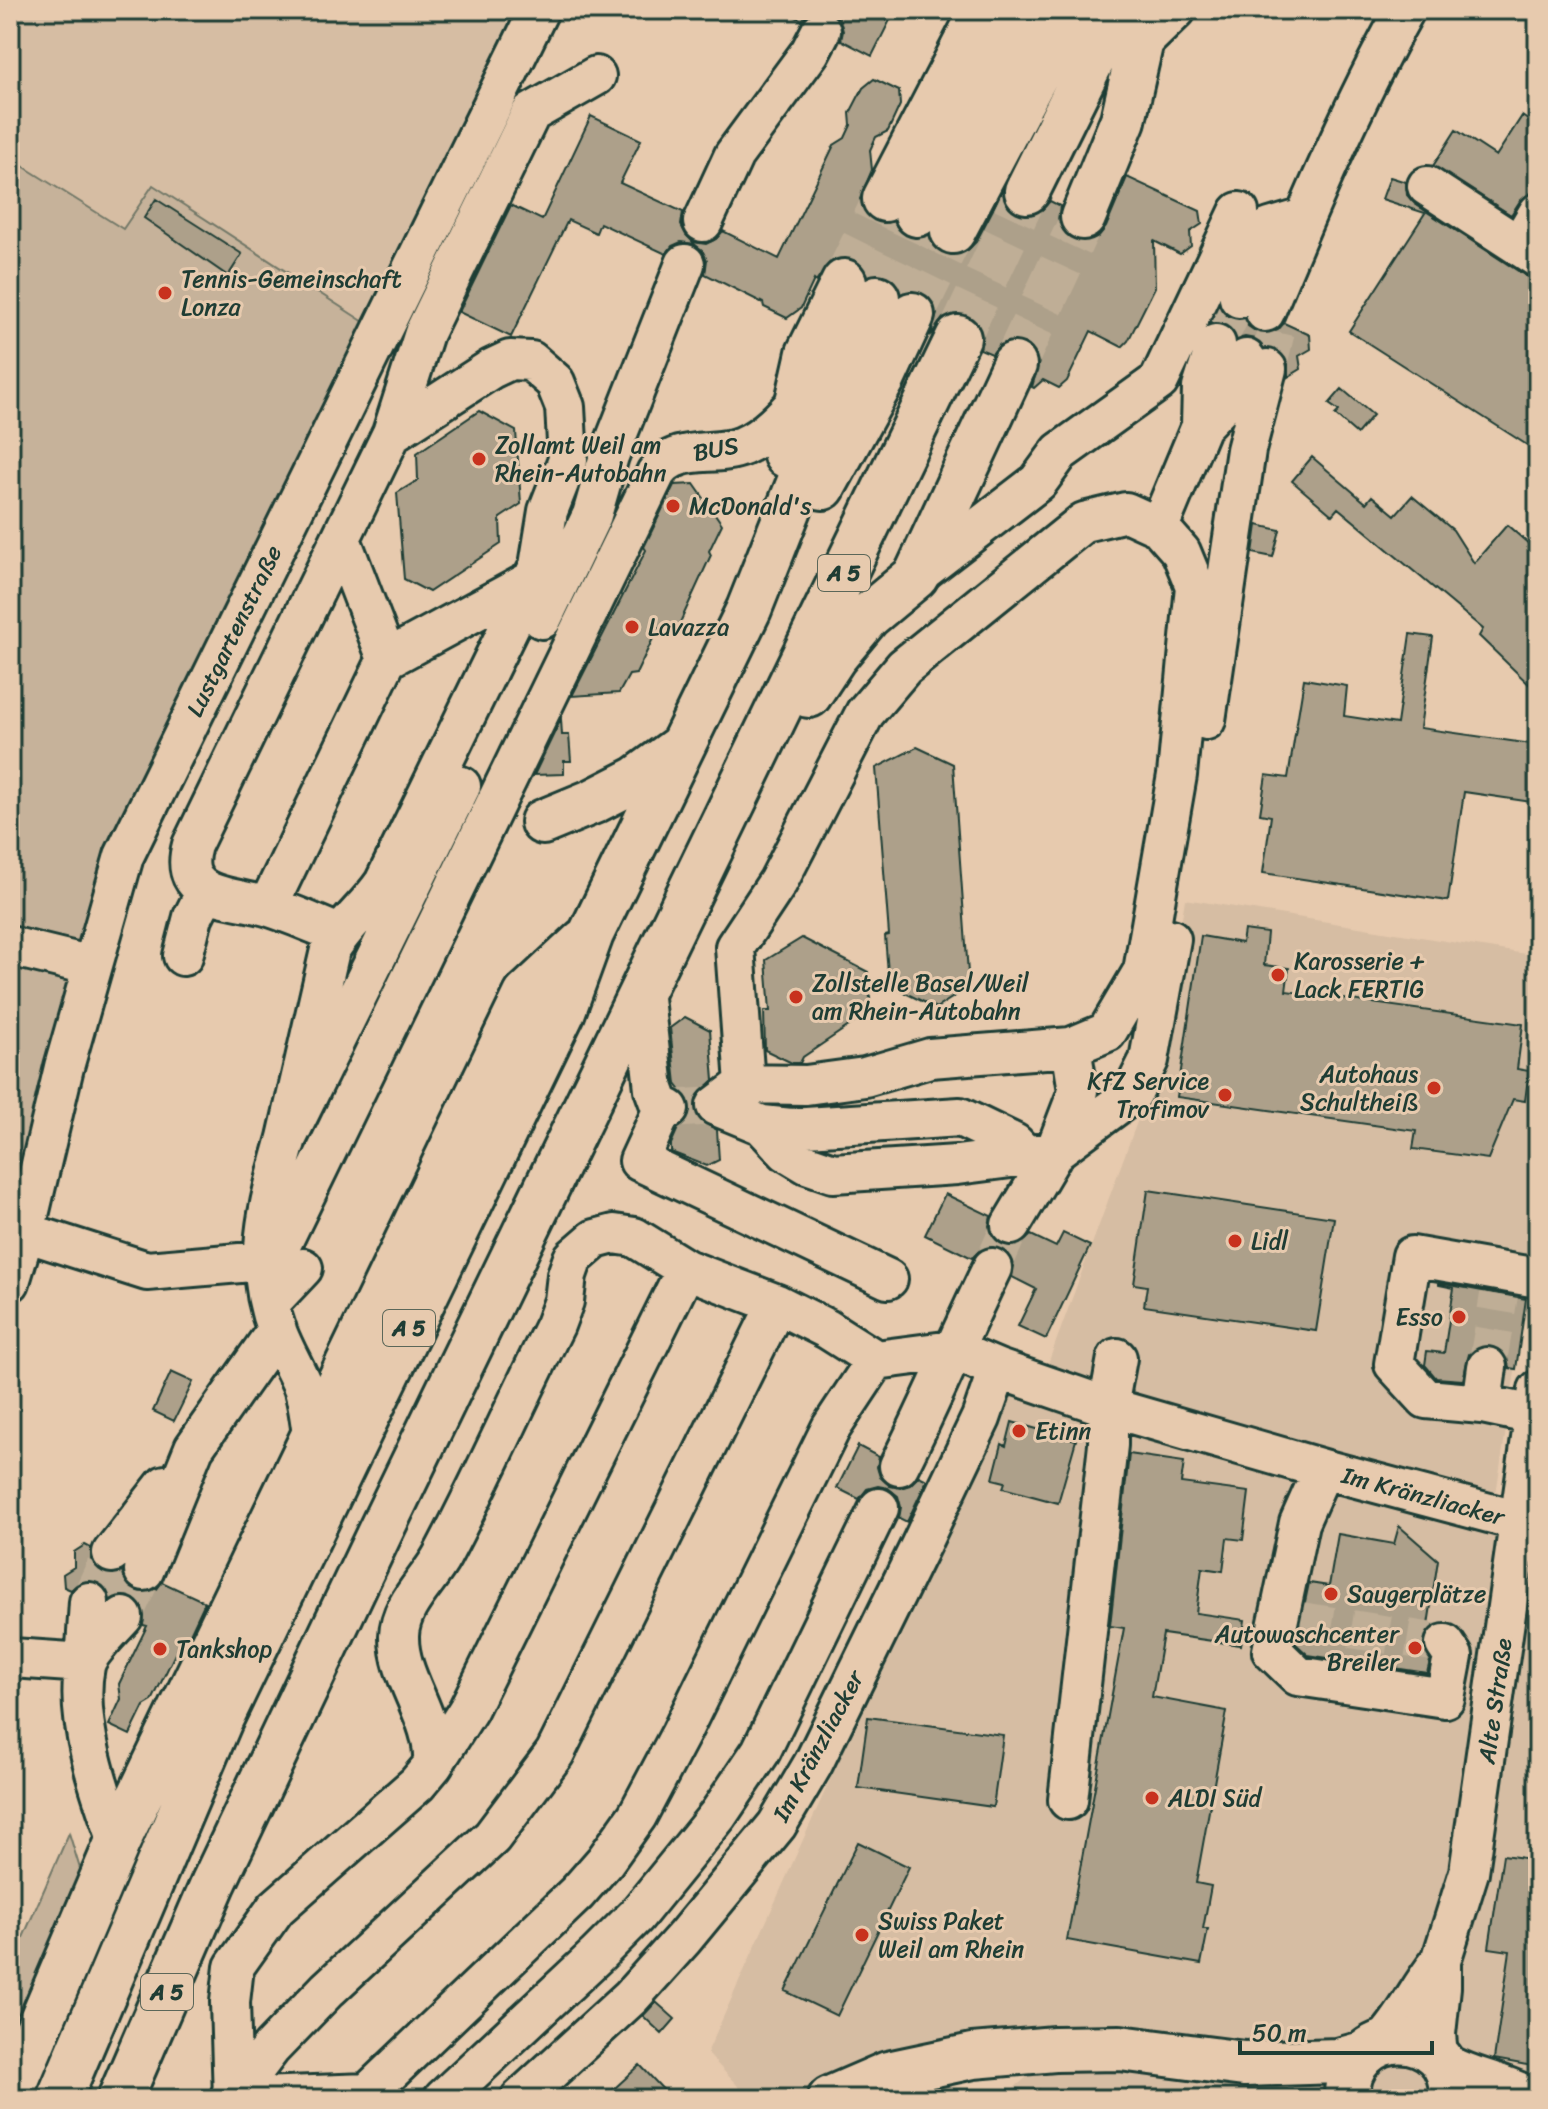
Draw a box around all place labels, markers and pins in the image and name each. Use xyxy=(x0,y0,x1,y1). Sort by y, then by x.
place label: Tennis-Gemeinschaft Lonza xyxy=(181,258,402,328)
marker: Tennis-Gemeinschaft Lonza xyxy=(156,284,174,302)
place label: Zollamt Weil am Rhein-Autobahn xyxy=(495,424,666,494)
marker: Zollamt Weil am Rhein-Autobahn xyxy=(470,450,488,468)
place label: McDonald's xyxy=(689,485,812,527)
marker: McDonald's xyxy=(664,497,682,515)
place label: Lavazza xyxy=(648,606,729,648)
marker: Lavazza xyxy=(623,618,641,636)
place label: Karosserie + Lack FERTIG xyxy=(1294,940,1425,1010)
place label: Zollstelle Basel/Weil am Rhein-Autobahn xyxy=(812,962,1030,1032)
marker: Karosserie + Lack FERTIG xyxy=(1269,966,1287,984)
marker: Zollstelle Basel/Weil am Rhein-Autobahn xyxy=(787,988,805,1006)
place label: Autohaus Schultheiß xyxy=(1300,1053,1418,1123)
place label: KfZ Service Trofimov xyxy=(1087,1060,1210,1130)
marker: Autohaus Schultheiß xyxy=(1425,1079,1443,1097)
marker: KfZ Service Trofimov xyxy=(1216,1086,1234,1104)
place label: Lidl xyxy=(1251,1220,1289,1262)
marker: Lidl xyxy=(1226,1232,1244,1250)
place label: Esso xyxy=(1395,1296,1443,1338)
marker: Esso xyxy=(1450,1308,1468,1326)
place label: Etinn xyxy=(1035,1410,1091,1452)
marker: Etinn xyxy=(1010,1422,1028,1440)
place label: Saugerplätze xyxy=(1347,1573,1486,1615)
marker: Saugerplätze xyxy=(1322,1585,1340,1603)
place label: Autowaschcenter Breiler xyxy=(1214,1613,1400,1683)
place label: Tankshop xyxy=(176,1628,273,1670)
marker: Autowaschcenter Breiler xyxy=(1406,1639,1424,1657)
marker: Tankshop xyxy=(151,1640,169,1658)
place label: ALDI Süd xyxy=(1167,1777,1263,1819)
marker: ALDI Süd xyxy=(1143,1789,1161,1807)
place label: Swiss Paket Weil am Rhein xyxy=(878,1900,1024,1970)
marker: Swiss Paket Weil am Rhein xyxy=(853,1926,871,1944)

